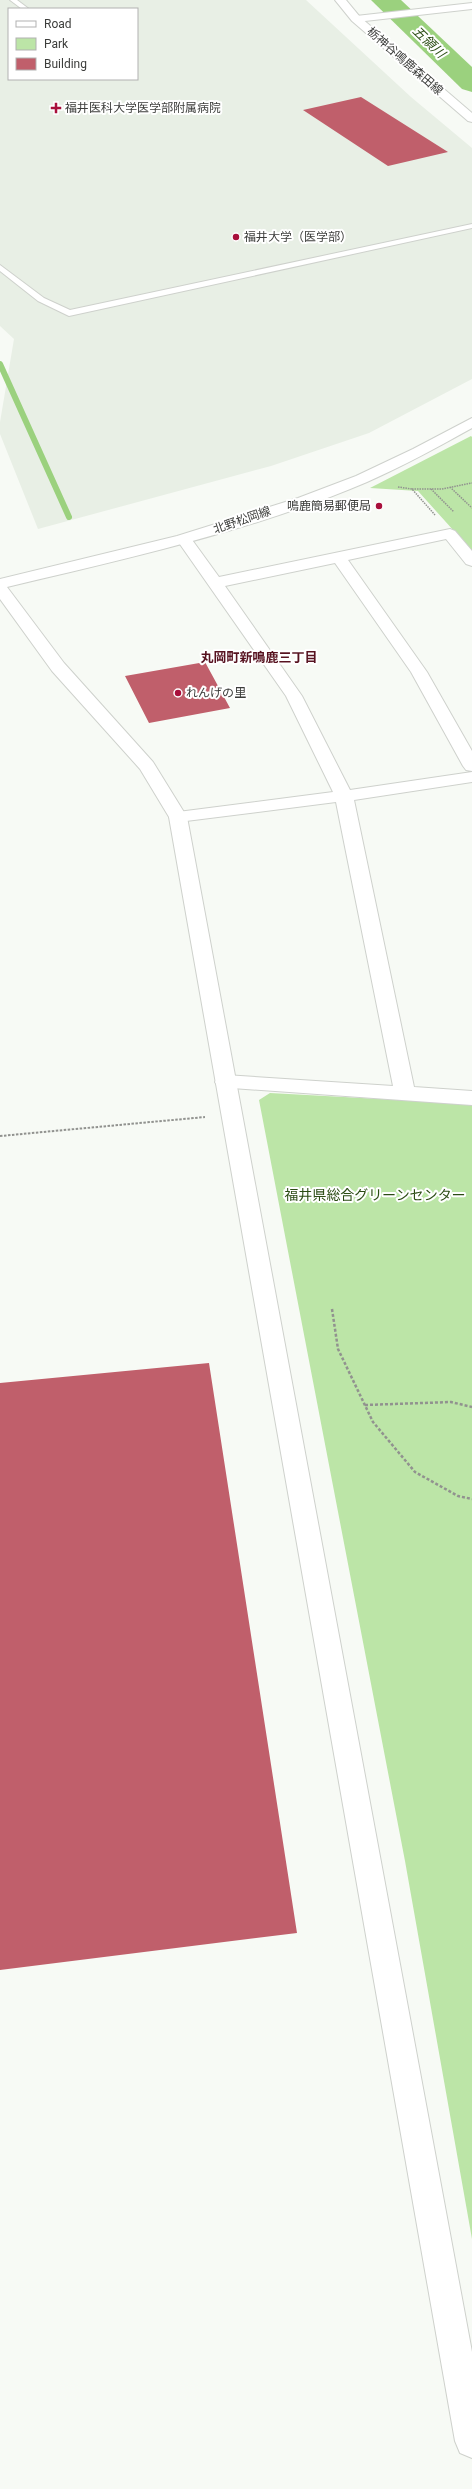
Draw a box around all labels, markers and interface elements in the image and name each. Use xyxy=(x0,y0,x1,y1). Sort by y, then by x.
legend xyxy=(8,8,138,80)
text: Road xyxy=(44,17,72,31)
water label: 五領川 xyxy=(410,23,450,62)
street label: 栃神谷鳴鹿森田線 xyxy=(364,24,446,98)
text: Park xyxy=(44,37,69,51)
text: Building xyxy=(44,57,87,71)
place label: 福井医科大学医学部附属病院 xyxy=(65,101,221,115)
marker: 福井医科大学医学部附属病院 xyxy=(50,102,62,114)
place label: 福井大学（医学部） xyxy=(244,230,352,244)
marker: 福井大学（医学部） xyxy=(231,232,241,242)
place label: 鳴鹿簡易郵便局 xyxy=(287,499,371,513)
marker: 鳴鹿簡易郵便局 xyxy=(374,501,384,511)
street label: 北野松岡線 xyxy=(211,504,273,536)
district label: 丸岡町新鳴鹿三丁目 xyxy=(200,650,318,665)
place label: れんげの里 xyxy=(186,686,246,700)
marker: れんげの里 xyxy=(173,688,183,698)
park label: 福井県総合グリーンセンター xyxy=(284,1187,466,1203)

